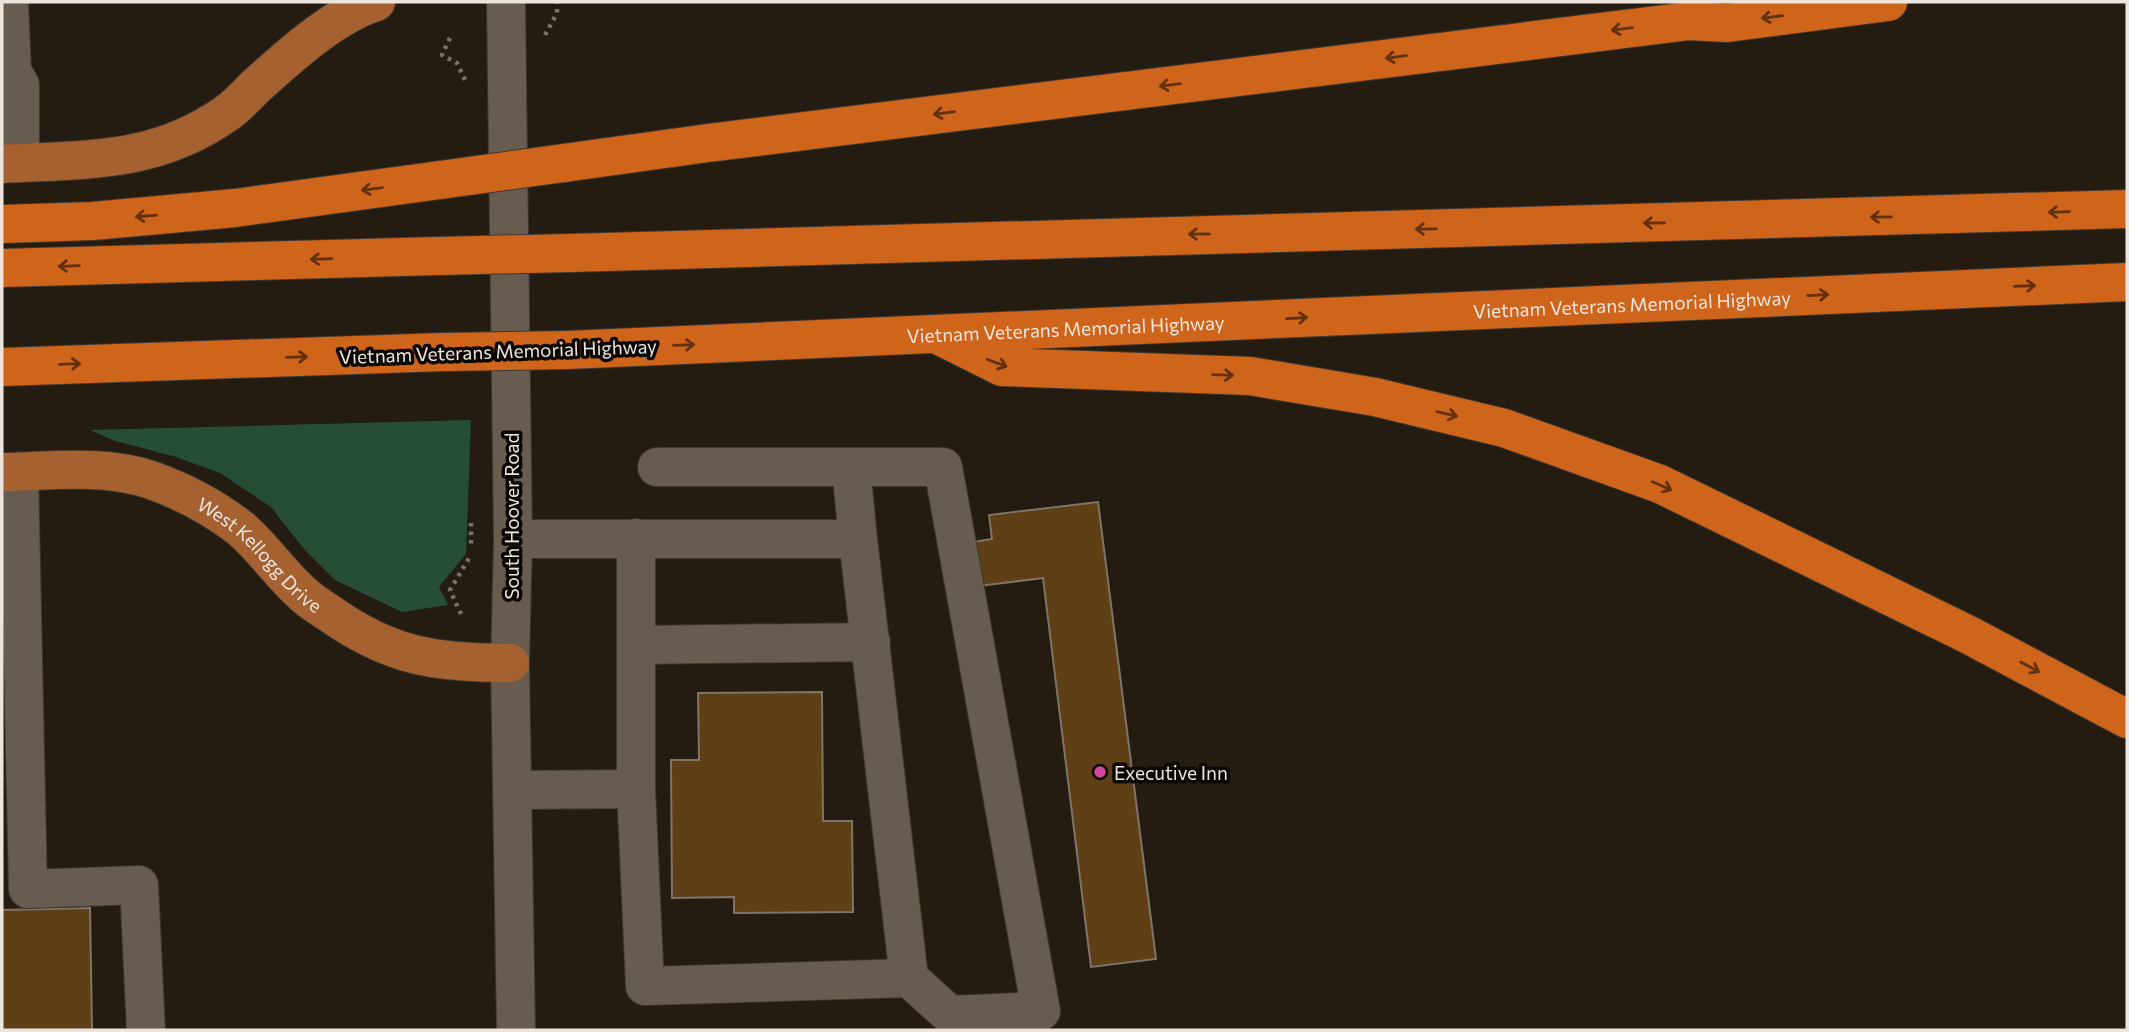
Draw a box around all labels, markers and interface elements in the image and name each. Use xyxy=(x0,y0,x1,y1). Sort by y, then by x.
one-way arrow xyxy=(1761,10,1784,23)
one-way arrow xyxy=(1611,23,1633,36)
one-way arrow xyxy=(1385,51,1408,64)
one-way arrow xyxy=(1159,79,1182,92)
one-way arrow xyxy=(933,107,956,120)
one-way arrow xyxy=(361,183,384,196)
one-way arrow xyxy=(2048,205,2071,218)
one-way arrow xyxy=(136,210,158,223)
one-way arrow xyxy=(1870,211,1893,224)
one-way arrow xyxy=(1643,216,1666,230)
one-way arrow xyxy=(1415,222,1438,235)
one-way arrow xyxy=(1188,228,1211,241)
one-way arrow xyxy=(310,253,333,266)
one-way arrow xyxy=(58,259,81,273)
one-way arrow xyxy=(2013,279,2036,293)
street label: Vietnam Veterans Memorial Highway xyxy=(1473,285,1792,322)
one-way arrow xyxy=(1806,288,1829,301)
street label: Vietnam Veterans Memorial Highway xyxy=(906,310,1225,347)
one-way arrow xyxy=(1286,312,1309,325)
street label: Vietnam Veterans Memorial Highway xyxy=(339,334,657,368)
one-way arrow xyxy=(672,338,695,351)
one-way arrow xyxy=(286,350,309,363)
one-way arrow xyxy=(58,358,81,371)
one-way arrow xyxy=(986,358,1007,371)
one-way arrow xyxy=(1211,368,1234,381)
one-way arrow xyxy=(1435,408,1458,422)
street label: South Hoover Road xyxy=(500,432,523,600)
one-way arrow xyxy=(1651,480,1673,493)
street label: West Kellogg Drive xyxy=(194,492,327,617)
one-way arrow xyxy=(2019,660,2039,674)
place label: Executive Inn xyxy=(1114,761,1228,784)
marker: Executive Inn xyxy=(1092,764,1108,780)

